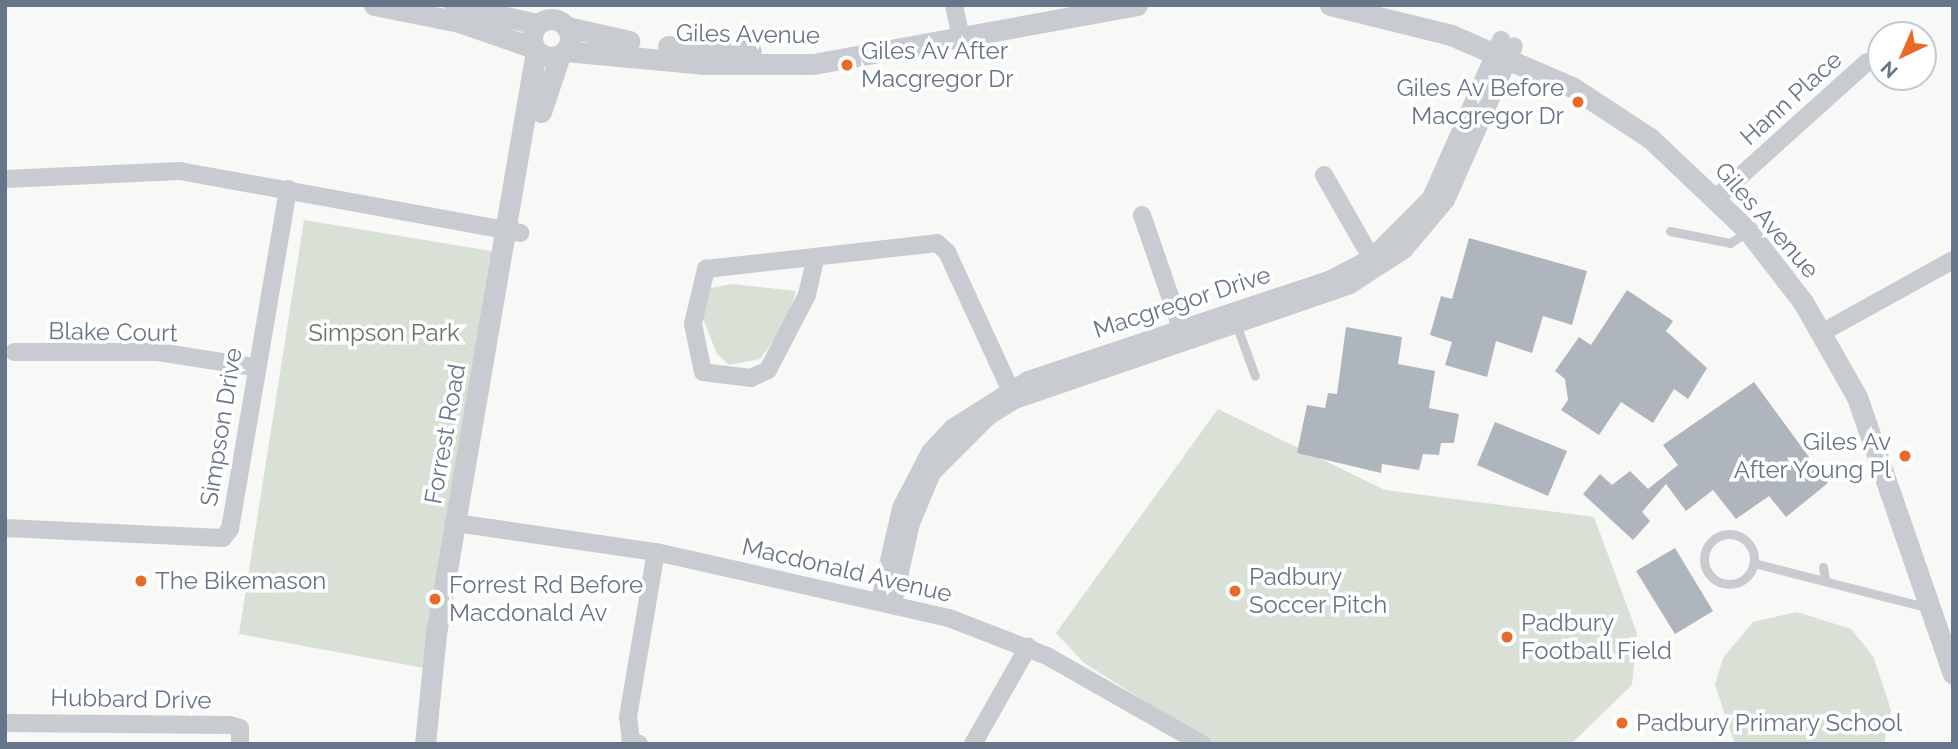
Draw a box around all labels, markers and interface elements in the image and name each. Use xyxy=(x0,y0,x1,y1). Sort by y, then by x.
street label: Giles Avenue xyxy=(675,18,821,50)
north arrow xyxy=(1867,21,1937,91)
place label: Giles Av After Macgregor Dr xyxy=(861,37,1014,93)
street label: Hann Place xyxy=(1734,45,1848,151)
marker: Giles Av After Macgregor Dr xyxy=(839,57,855,73)
text: N xyxy=(1876,57,1902,83)
place label: Giles Av Before Macgregor Dr xyxy=(1395,74,1564,130)
marker: Giles Av Before Macgregor Dr xyxy=(1570,94,1586,110)
street label: Giles Avenue xyxy=(1709,156,1825,284)
street label: Macgregor Drive xyxy=(1090,260,1274,344)
street label: Blake Court xyxy=(48,316,178,348)
park label: Simpson Park xyxy=(308,319,460,347)
street label: Simpson Drive xyxy=(194,346,248,508)
street label: Forrest Road xyxy=(419,362,471,506)
place label: Giles Av After Young Pl xyxy=(1732,428,1891,484)
marker: Giles Av After Young Pl xyxy=(1897,448,1913,464)
street label: Macdonald Avenue xyxy=(739,532,955,608)
place label: Padbury Soccer Pitch xyxy=(1249,563,1388,619)
place label: The Bikemason xyxy=(155,567,326,595)
place label: Forrest Rd Before Macdonald Av xyxy=(449,571,643,627)
marker: The Bikemason xyxy=(133,573,149,589)
marker: Padbury Soccer Pitch xyxy=(1227,583,1243,599)
marker: Forrest Rd Before Macdonald Av xyxy=(427,591,443,607)
place label: Padbury Football Field xyxy=(1521,609,1673,665)
marker: Padbury Football Field xyxy=(1499,629,1515,645)
street label: Hubbard Drive xyxy=(50,683,212,715)
place label: Padbury Primary School xyxy=(1636,709,1904,737)
marker: Padbury Primary School xyxy=(1614,715,1630,731)

